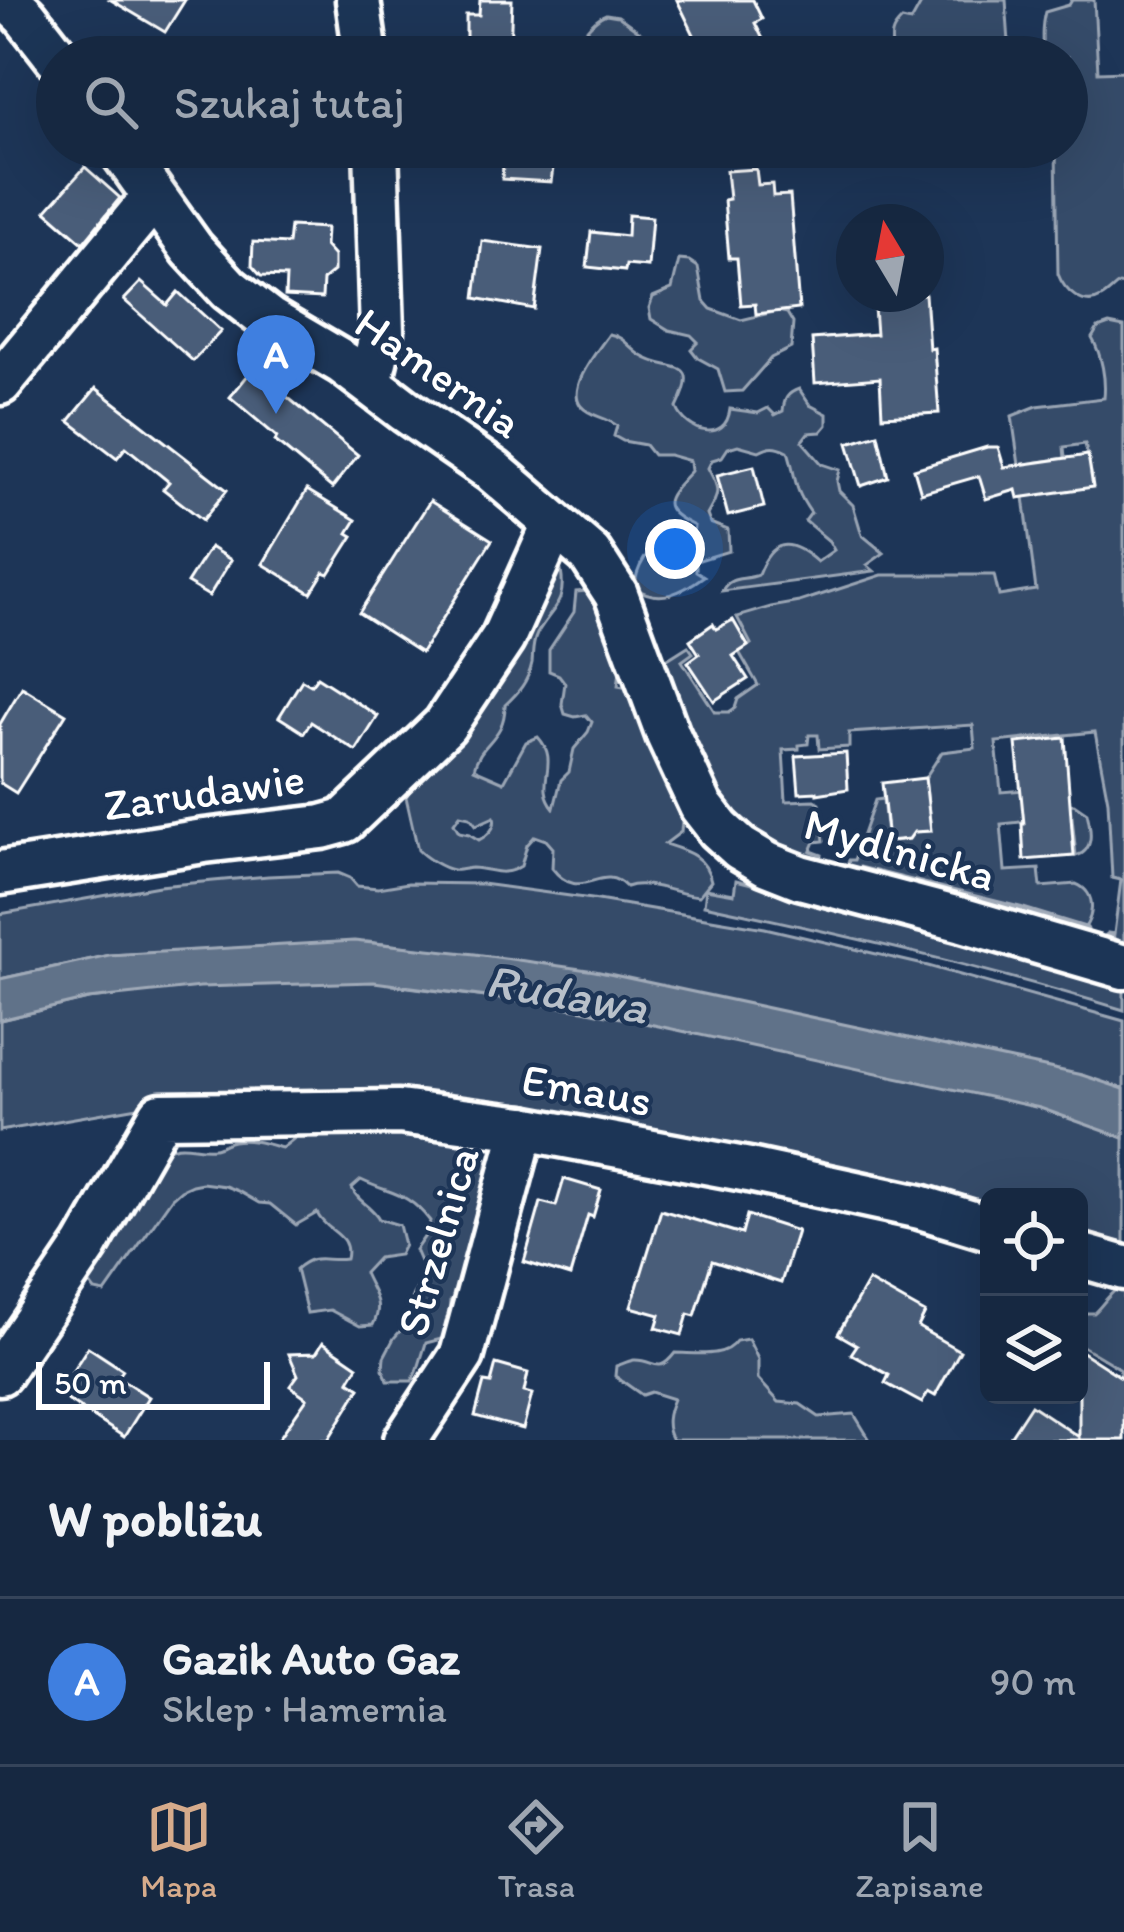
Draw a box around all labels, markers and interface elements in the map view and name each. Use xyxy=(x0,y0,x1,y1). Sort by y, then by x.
search box xyxy=(36,36,1088,168)
icon: search xyxy=(78,69,144,135)
text: Szukaj tutaj xyxy=(174,75,405,129)
north arrow xyxy=(836,204,944,312)
street label: Hamernia xyxy=(345,295,533,449)
pin: A xyxy=(237,315,315,414)
your location xyxy=(645,519,705,579)
street label: Zarudawie xyxy=(100,750,308,832)
street label: Mydlnicka xyxy=(798,796,1002,902)
water label: Rudawa xyxy=(482,950,653,1036)
street label: Emaus xyxy=(518,1051,656,1127)
street label: Strzelnica xyxy=(384,1140,490,1342)
map controls xyxy=(980,1188,1088,1404)
button: locate xyxy=(980,1188,1088,1296)
button: layers xyxy=(980,1296,1088,1404)
scale bar xyxy=(36,1356,270,1409)
text: 50 m xyxy=(54,1363,127,1402)
text: W pobliżu xyxy=(48,1488,262,1549)
text: Gazik Auto Gaz xyxy=(162,1631,460,1685)
text: A xyxy=(75,1658,99,1705)
text: 90 m xyxy=(990,1658,1076,1705)
text: Sklep · Hamernia xyxy=(162,1685,447,1732)
tab: Mapa xyxy=(140,1794,217,1905)
tab: Trasa xyxy=(498,1794,575,1905)
tab: Zapisane xyxy=(856,1794,984,1905)

